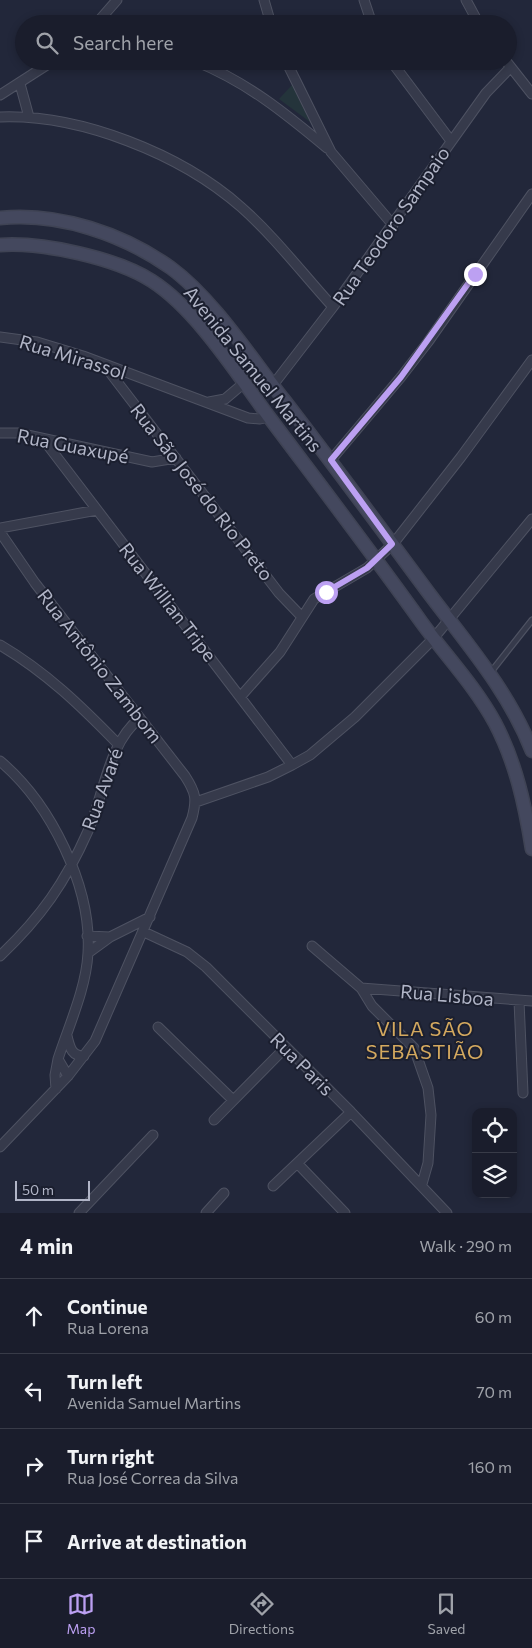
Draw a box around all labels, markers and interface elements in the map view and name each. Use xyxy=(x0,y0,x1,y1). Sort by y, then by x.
search box xyxy=(15,15,517,70)
icon: search xyxy=(33,29,61,57)
text: Search here xyxy=(73,31,173,54)
street label: Rua Teodoro Sampaio xyxy=(327,142,454,310)
route end xyxy=(464,263,487,286)
street label: Avenida Samuel Martins xyxy=(179,281,327,456)
street label: Rua Mirassol xyxy=(17,329,129,384)
street label: Rua São José do Rio Preto xyxy=(126,399,279,585)
street label: Rua Guaxupé xyxy=(15,423,131,468)
street label: Rua Willian Tripe xyxy=(115,538,222,666)
route start xyxy=(315,581,338,604)
street label: Rua Antônio Zambom xyxy=(33,584,168,747)
street label: Rua Avaré xyxy=(76,744,127,833)
street label: Rua Lisboa xyxy=(399,979,495,1010)
district label: VILA SÃO SEBASTIÃO xyxy=(366,1016,484,1063)
street label: Rua Paris xyxy=(266,1027,339,1100)
map controls xyxy=(472,1108,517,1198)
button: locate xyxy=(472,1108,517,1153)
button: layers xyxy=(472,1153,517,1198)
scale bar xyxy=(15,1178,90,1201)
text: 50 m xyxy=(22,1181,54,1198)
text: 4 min xyxy=(20,1233,73,1258)
text: Walk · 290 m xyxy=(420,1236,512,1255)
text: Continue xyxy=(67,1295,147,1318)
icon: ahead xyxy=(20,1302,48,1330)
text: 60 m xyxy=(475,1307,512,1326)
text: Rua Lorena xyxy=(67,1318,149,1337)
text: Turn left xyxy=(67,1370,142,1393)
icon: left xyxy=(20,1377,48,1405)
text: 70 m xyxy=(476,1382,512,1401)
text: Avenida Samuel Martins xyxy=(67,1393,241,1412)
text: Turn right xyxy=(67,1445,154,1468)
icon: right xyxy=(20,1452,48,1480)
text: 160 m xyxy=(468,1457,512,1476)
text: Rua José Correa da Silva xyxy=(67,1468,238,1487)
icon: arrive xyxy=(20,1527,48,1555)
text: Arrive at destination xyxy=(67,1530,247,1553)
tab: Map xyxy=(67,1590,95,1637)
tab: Directions xyxy=(229,1590,294,1637)
tab: Saved xyxy=(428,1590,465,1637)

